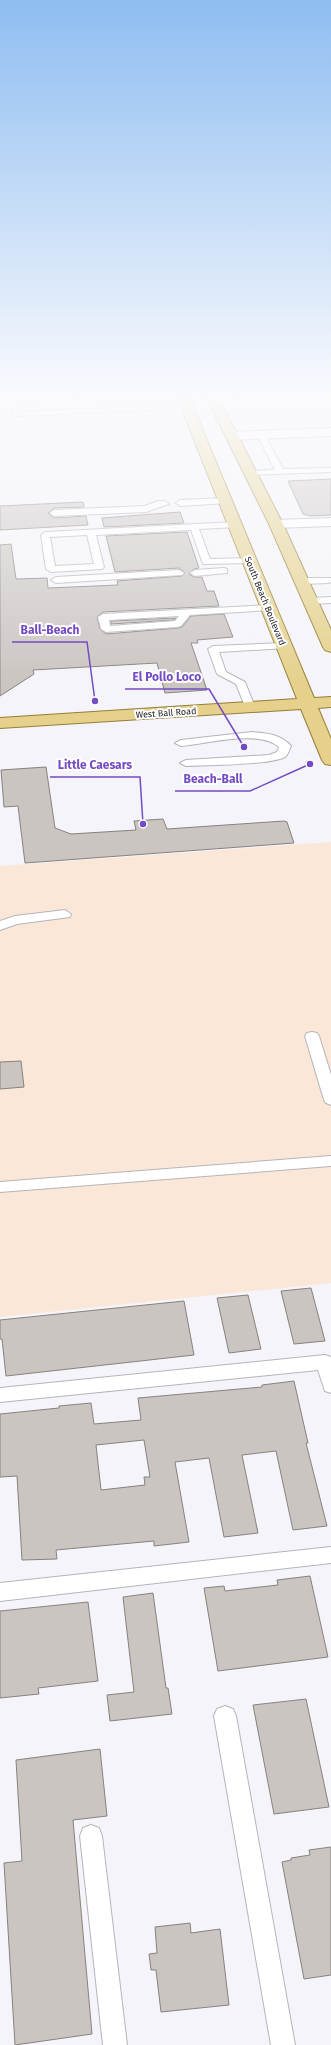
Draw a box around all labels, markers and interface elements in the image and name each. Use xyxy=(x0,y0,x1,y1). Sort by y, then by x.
street label: South Beach Boulevard xyxy=(243,555,287,647)
callout: Ball-Beach xyxy=(12,618,87,642)
text: Ball-Beach xyxy=(21,623,80,637)
callout: El Pollo Loco xyxy=(125,665,209,689)
text: El Pollo Loco xyxy=(133,670,201,684)
street label: West Ball Road xyxy=(135,706,197,720)
callout: Little Caesars xyxy=(50,753,140,777)
text: Little Caesars xyxy=(58,758,132,772)
callout: Beach-Ball xyxy=(175,767,250,791)
text: Beach-Ball xyxy=(183,772,243,786)

